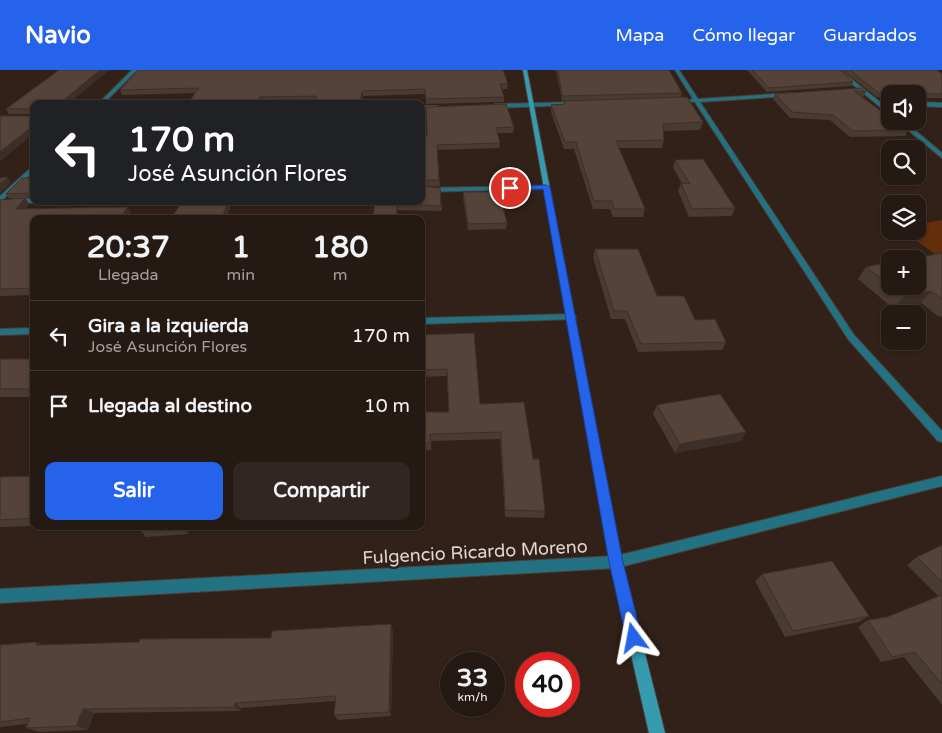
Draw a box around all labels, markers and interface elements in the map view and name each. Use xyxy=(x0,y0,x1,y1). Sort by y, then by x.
text: Navio xyxy=(25,21,91,50)
text: Mapa xyxy=(615,24,664,46)
text: Cómo llegar xyxy=(692,24,795,46)
text: Guardados xyxy=(823,24,917,46)
map controls xyxy=(881,85,926,350)
button: sound xyxy=(881,85,926,130)
text: 170 m xyxy=(128,119,235,161)
icon: left xyxy=(45,120,110,185)
button: search xyxy=(881,140,926,185)
text: José Asunción Flores xyxy=(128,161,347,187)
pin xyxy=(489,167,531,209)
icon: arrive xyxy=(496,174,524,202)
button: layers xyxy=(881,195,926,240)
text: 20:37 xyxy=(87,229,170,266)
text: 1 xyxy=(231,229,250,266)
text: 180 xyxy=(312,229,368,266)
button: + xyxy=(881,250,926,295)
text: Llegada xyxy=(98,265,159,285)
text: min xyxy=(227,265,255,285)
text: m xyxy=(333,265,347,285)
button: − xyxy=(881,305,926,350)
text: Gira a la izquierda xyxy=(88,315,249,337)
icon: left xyxy=(45,322,73,350)
text: 170 m xyxy=(352,325,410,347)
text: José Asunción Flores xyxy=(88,337,247,357)
icon: arrive xyxy=(45,392,73,420)
text: Llegada al destino xyxy=(88,395,252,417)
text: 10 m xyxy=(364,395,410,417)
button: Salir xyxy=(45,462,223,520)
button: Compartir xyxy=(233,462,410,520)
street label: Fulgencio Ricardo Moreno xyxy=(362,535,588,569)
position arrow xyxy=(607,611,659,663)
speed limit sign: 40 xyxy=(515,652,580,717)
text: 33 xyxy=(457,663,488,693)
text: km/h xyxy=(457,690,488,704)

